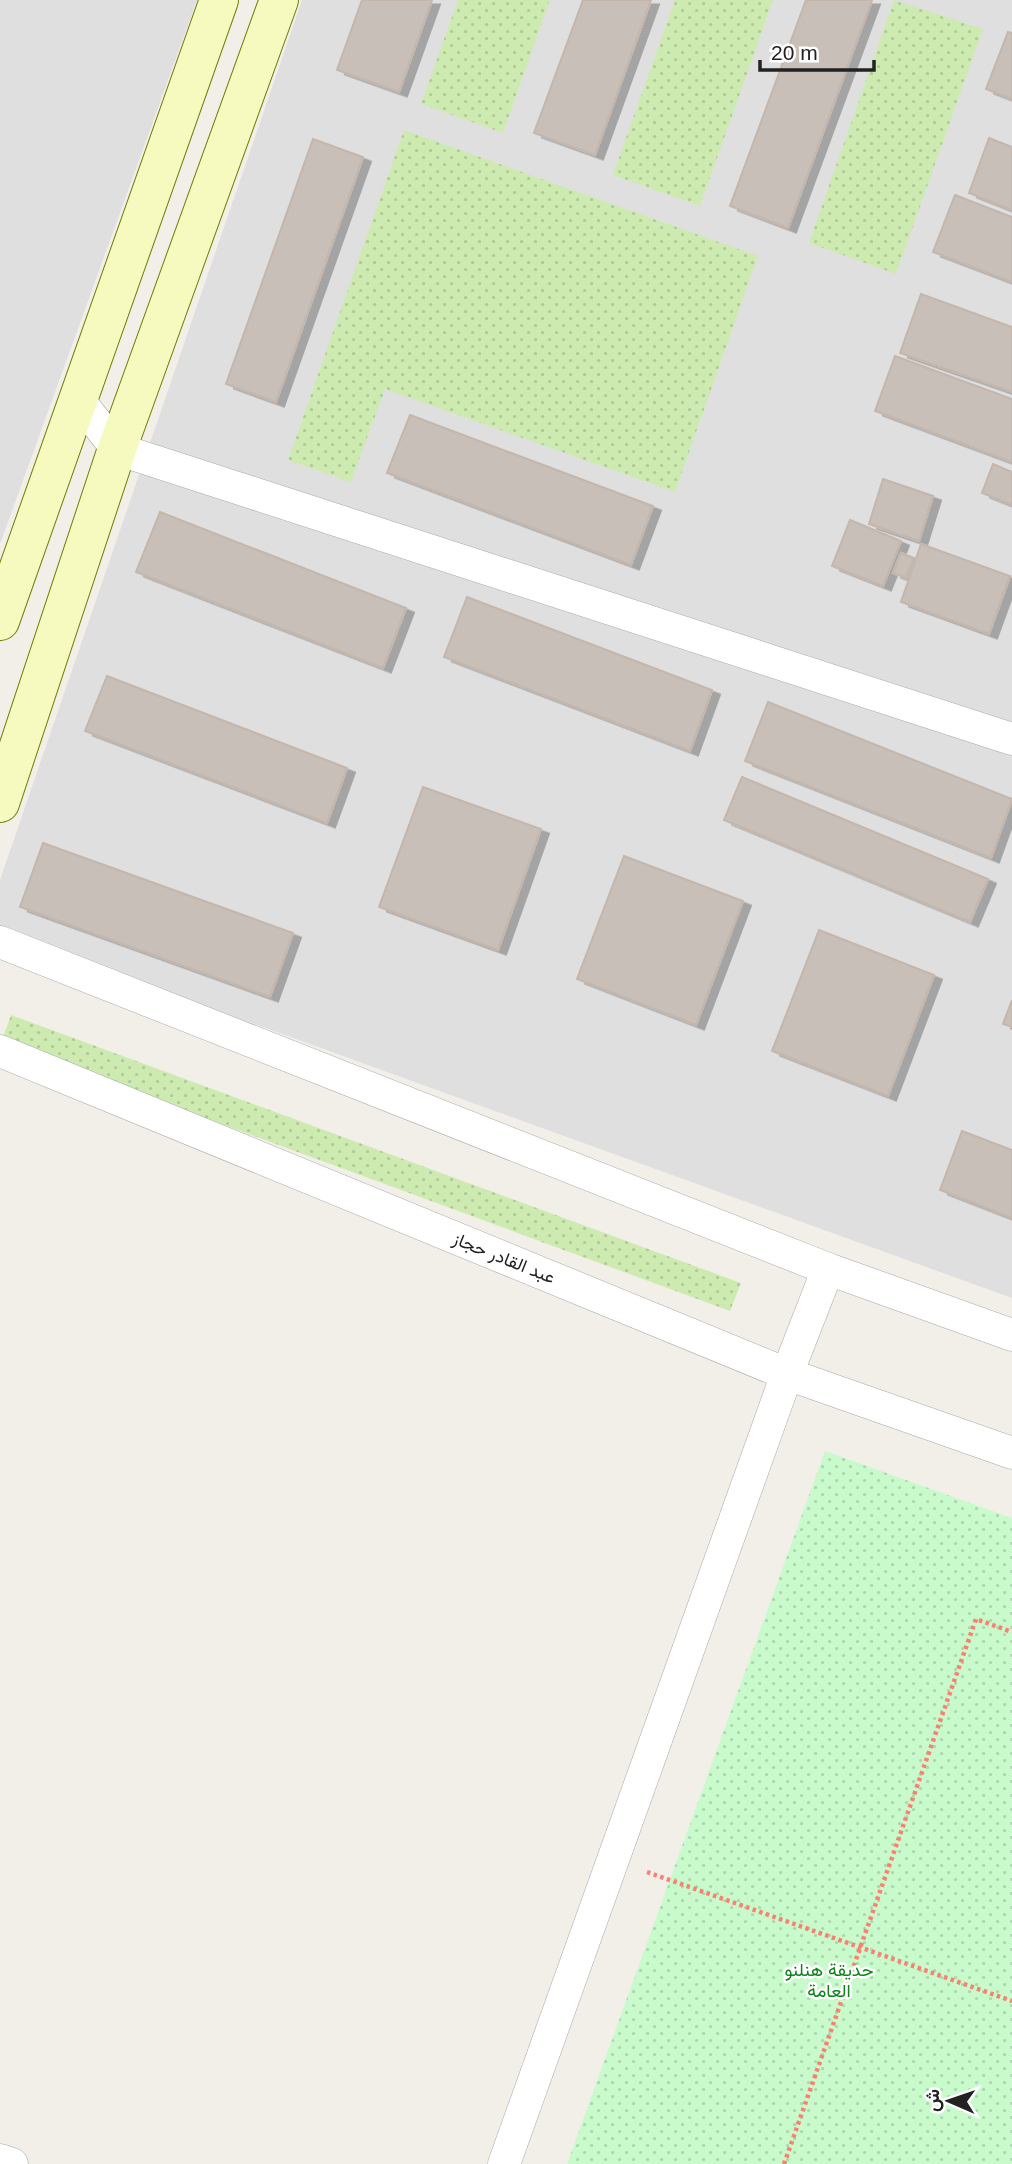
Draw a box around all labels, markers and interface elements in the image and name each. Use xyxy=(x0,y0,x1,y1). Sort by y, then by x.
scale bar xyxy=(760,28,874,72)
text: 20 m xyxy=(771,41,818,64)
street label: عبد القادر حجاز xyxy=(449,1228,558,1288)
park label: حديقة هنلنو العامة xyxy=(785,1960,873,2001)
north arrow xyxy=(914,2066,984,2136)
text: ش xyxy=(922,2088,944,2112)

